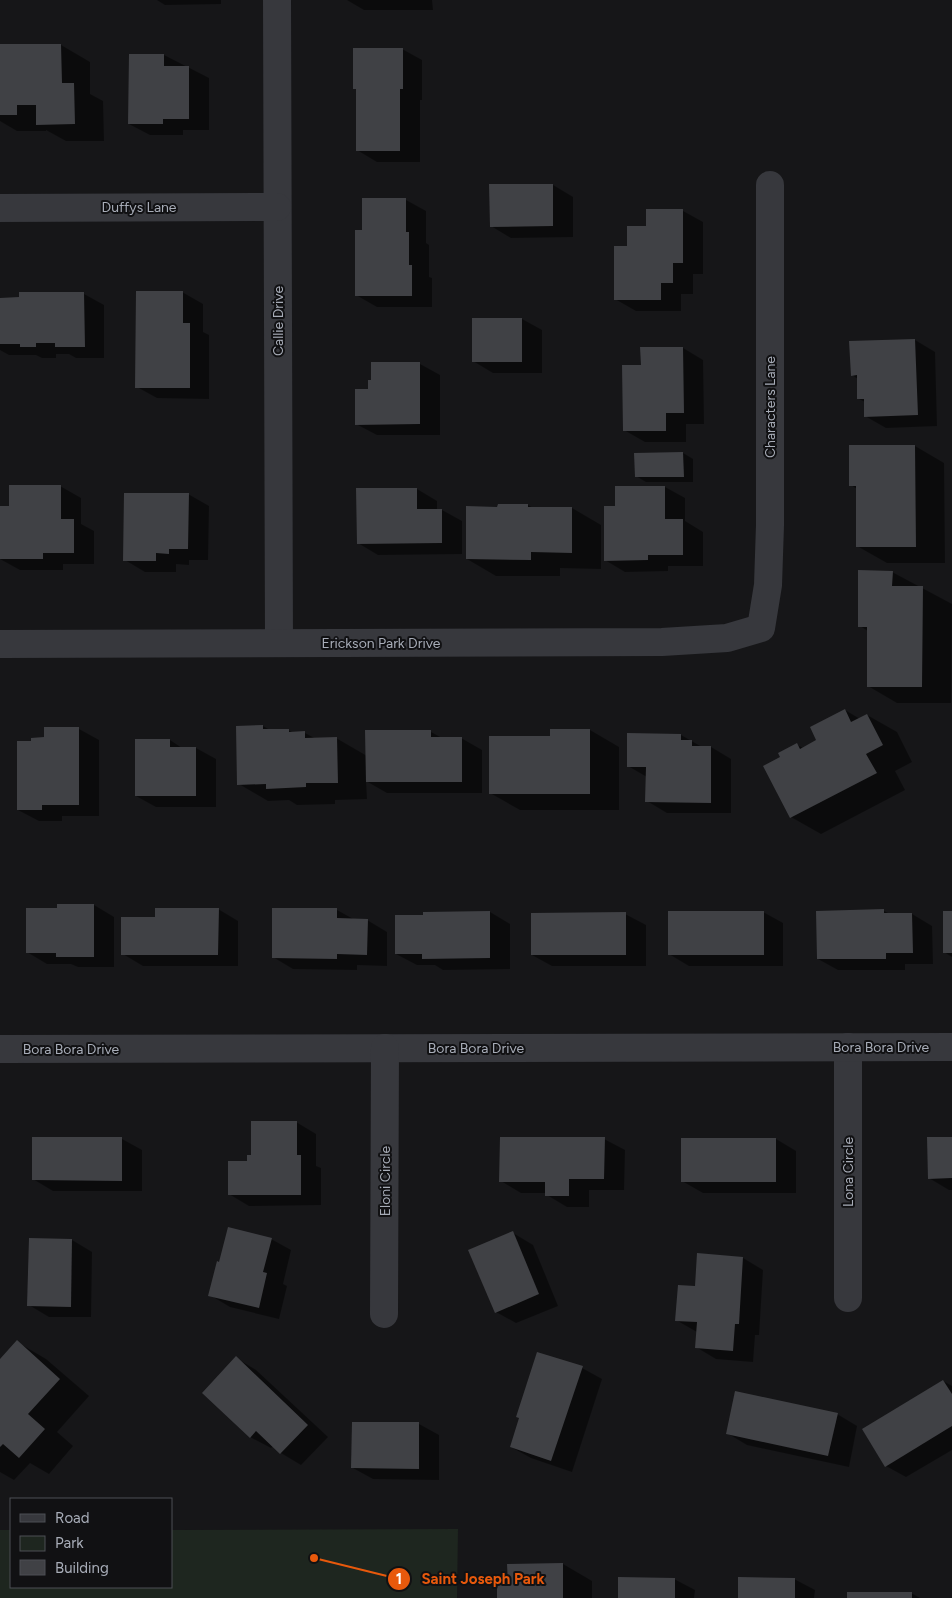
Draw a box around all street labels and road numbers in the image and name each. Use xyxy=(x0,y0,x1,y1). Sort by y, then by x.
street label: Duffys Lane xyxy=(102,199,177,216)
street label: Callie Drive xyxy=(270,286,287,356)
street label: Characters Lane xyxy=(762,356,779,458)
street label: Erickson Park Drive xyxy=(321,635,441,652)
street label: Bora Bora Drive xyxy=(833,1039,930,1056)
street label: Bora Bora Drive xyxy=(428,1040,525,1057)
street label: Bora Bora Drive xyxy=(23,1041,120,1058)
street label: Lona Circle xyxy=(840,1137,857,1207)
street label: Eloni Circle xyxy=(377,1145,394,1216)

